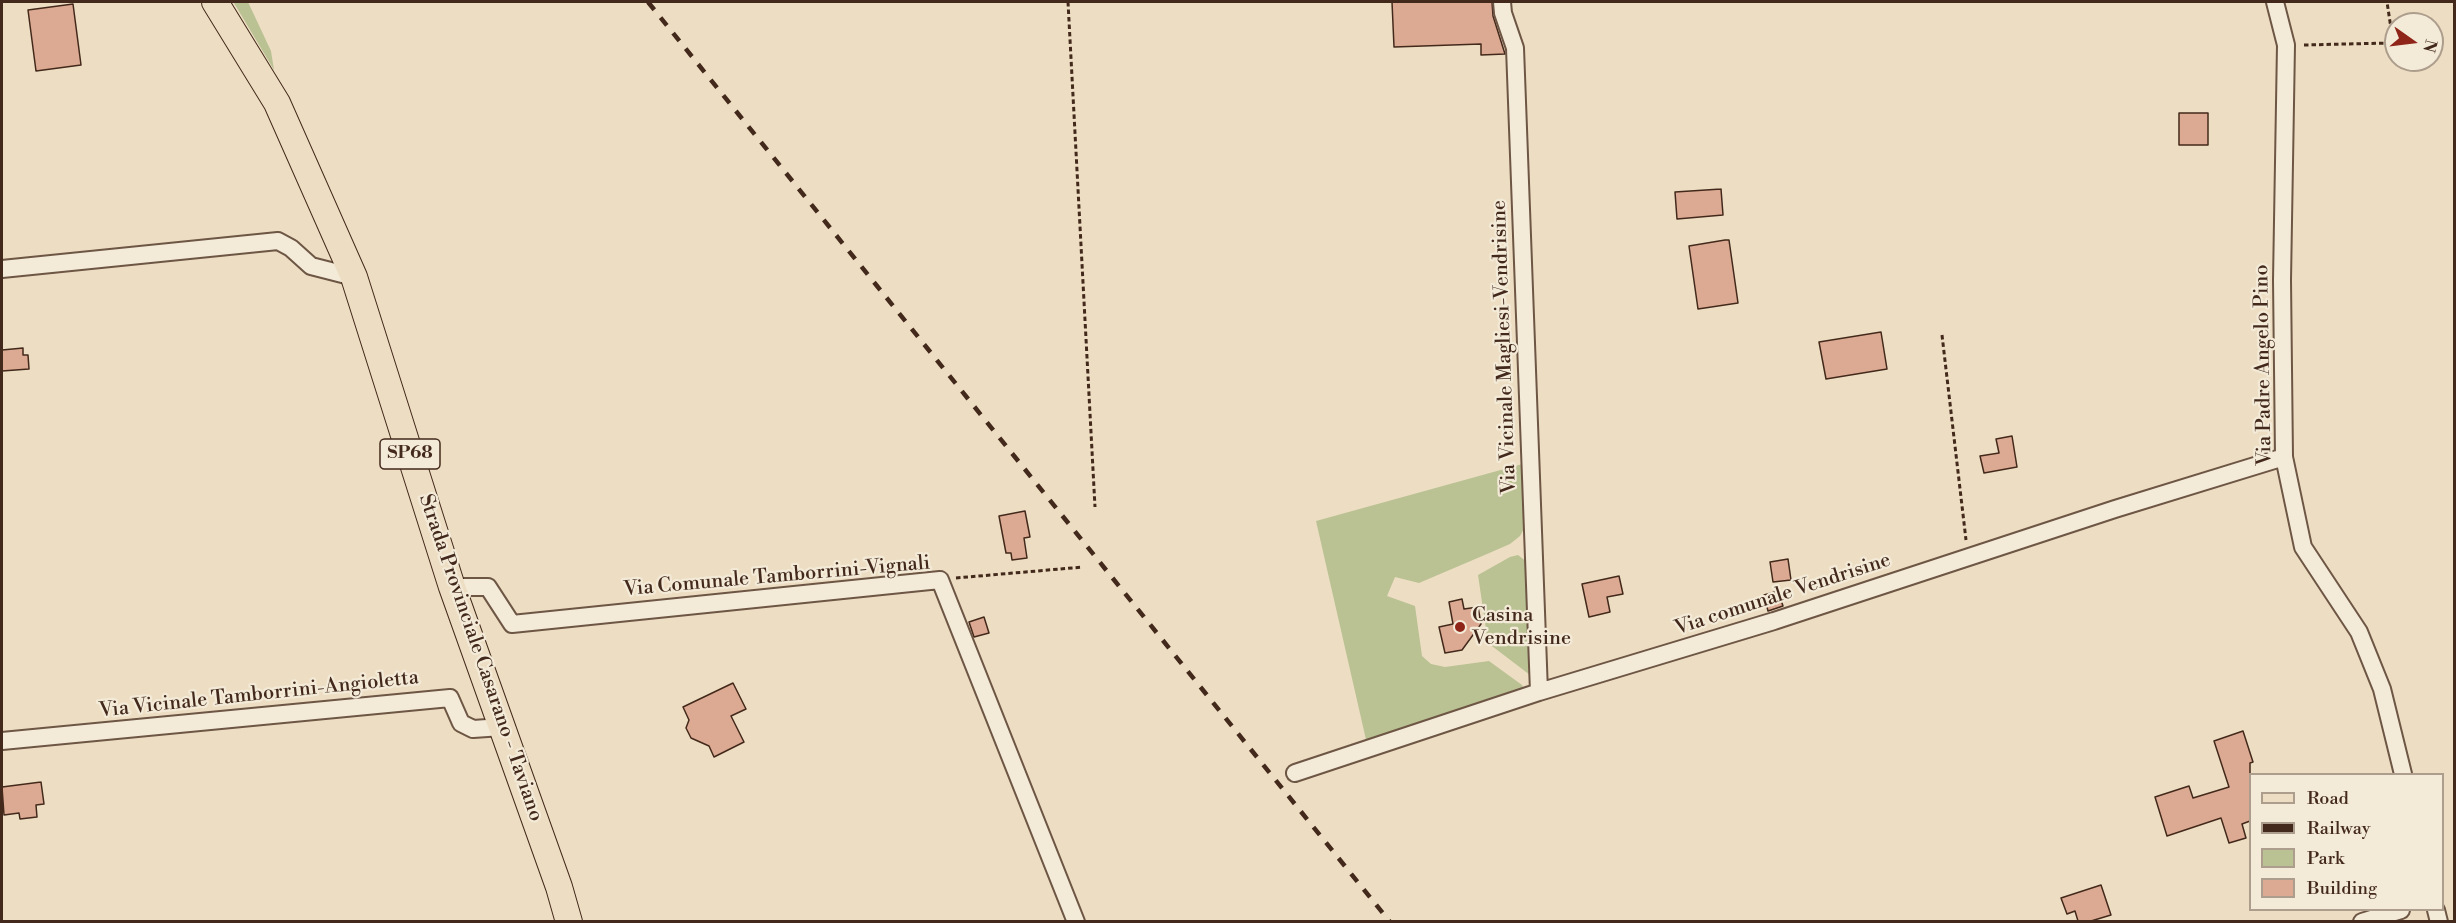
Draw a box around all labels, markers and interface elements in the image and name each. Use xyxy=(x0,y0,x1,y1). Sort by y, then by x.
north arrow xyxy=(2384,12,2444,72)
text: N xyxy=(2418,37,2441,54)
street label: Via Vicinale Magliesi-Vendrisine xyxy=(1488,200,1522,494)
street label: Via Padre Angelo Pino xyxy=(2250,264,2278,466)
road number: SP68 xyxy=(380,439,440,469)
street label: Strada Provinciale Casarano - Taviano xyxy=(413,491,547,825)
street label: Via comunale Vendrisine xyxy=(1672,549,1894,641)
street label: Via Comunale Tamborrini-Vignali xyxy=(623,552,931,602)
place label: Casina Vendrisine xyxy=(1472,604,1571,651)
marker: Casina Vendrisine xyxy=(1453,620,1467,634)
street label: Via Vicinale Tamborrini-Angioletta xyxy=(98,666,420,724)
legend xyxy=(2249,773,2444,911)
text: Road xyxy=(2307,787,2349,810)
text: Railway xyxy=(2307,817,2370,840)
text: Park xyxy=(2307,847,2344,870)
text: Building xyxy=(2307,877,2377,900)

